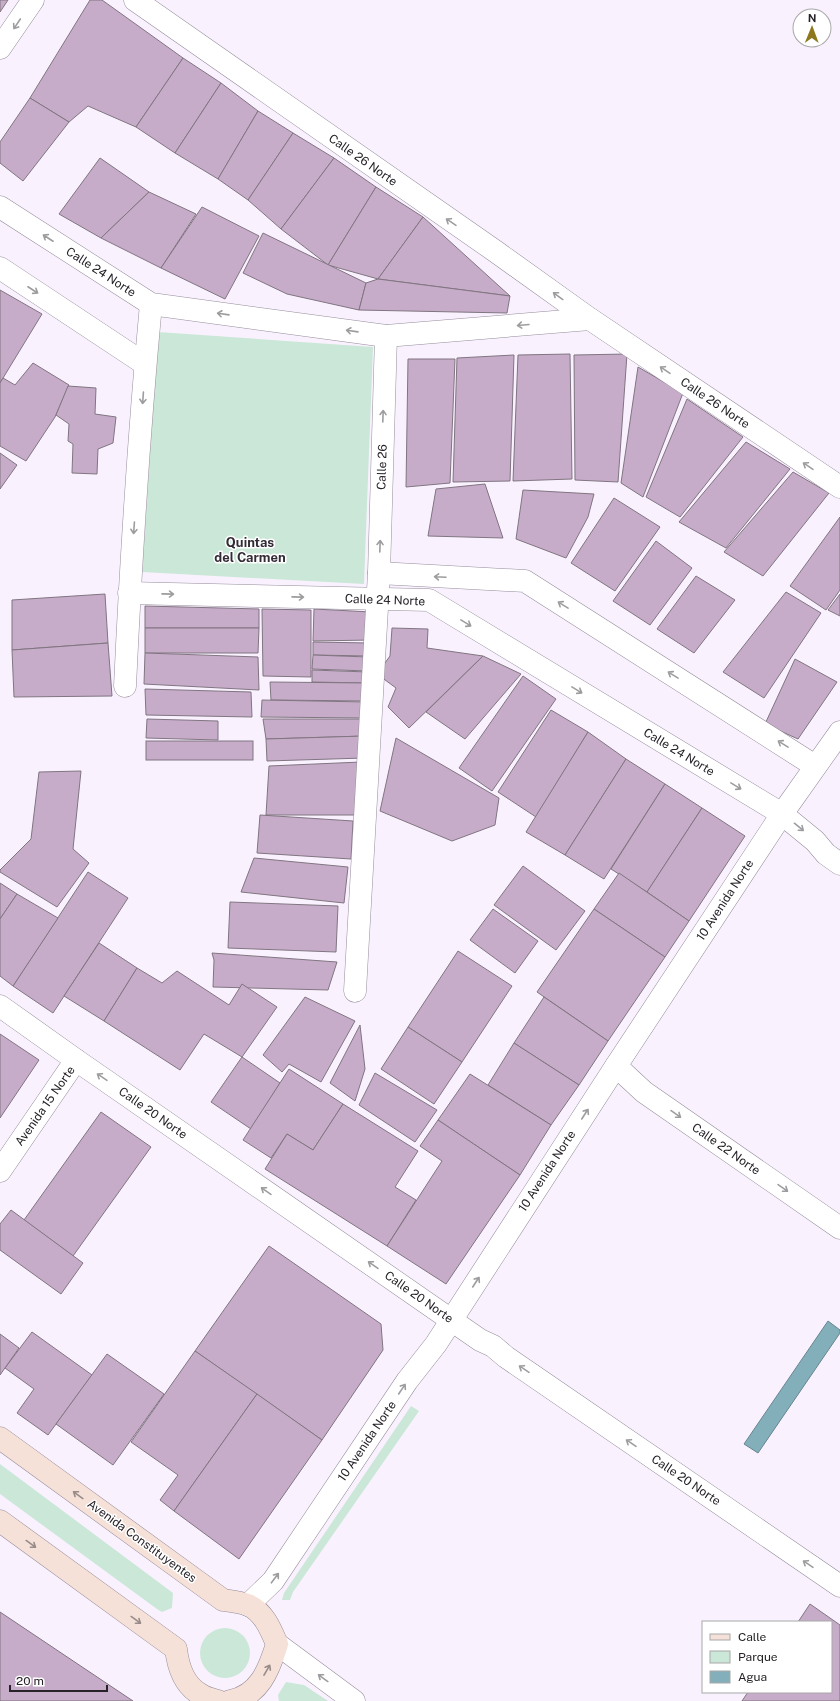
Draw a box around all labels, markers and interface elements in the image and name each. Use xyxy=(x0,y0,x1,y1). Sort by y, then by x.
north arrow xyxy=(792,8,832,48)
text: N xyxy=(808,12,817,24)
one-way arrow xyxy=(12,18,20,30)
street label: Calle 26 Norte xyxy=(326,131,400,189)
one-way arrow xyxy=(446,218,457,226)
one-way arrow xyxy=(42,233,54,241)
street label: Calle 24 Norte xyxy=(63,244,139,300)
one-way arrow xyxy=(27,285,38,294)
one-way arrow xyxy=(552,292,563,300)
one-way arrow xyxy=(217,310,230,317)
one-way arrow xyxy=(517,321,530,328)
one-way arrow xyxy=(346,327,359,335)
one-way arrow xyxy=(660,366,671,374)
street label: Calle 26 Norte xyxy=(678,375,752,431)
one-way arrow xyxy=(139,391,146,404)
one-way arrow xyxy=(380,410,387,423)
street label: Calle 26 xyxy=(374,444,390,490)
one-way arrow xyxy=(802,462,813,470)
one-way arrow xyxy=(130,521,137,534)
district label: Quintas del Carmen xyxy=(214,535,286,565)
one-way arrow xyxy=(376,540,383,553)
one-way arrow xyxy=(434,573,447,580)
one-way arrow xyxy=(161,591,174,598)
street label: Calle 24 Norte xyxy=(345,592,426,608)
one-way arrow xyxy=(291,593,304,601)
one-way arrow xyxy=(558,601,569,609)
one-way arrow xyxy=(460,619,472,627)
one-way arrow xyxy=(667,670,679,678)
one-way arrow xyxy=(571,686,583,694)
street label: Calle 24 Norte xyxy=(641,725,717,779)
one-way arrow xyxy=(777,740,788,748)
one-way arrow xyxy=(730,783,742,791)
one-way arrow xyxy=(793,823,804,832)
street label: 10 Avenida Norte xyxy=(694,857,757,943)
street label: Avenida 15 Norte xyxy=(12,1063,78,1149)
one-way arrow xyxy=(97,1073,108,1081)
street label: Calle 20 Norte xyxy=(116,1084,190,1142)
one-way arrow xyxy=(581,1109,589,1120)
one-way arrow xyxy=(670,1110,681,1118)
street label: Calle 22 Norte xyxy=(689,1120,763,1178)
street label: 10 Avenida Norte xyxy=(516,1128,579,1214)
one-way arrow xyxy=(777,1184,788,1192)
one-way arrow xyxy=(261,1187,272,1195)
one-way arrow xyxy=(368,1261,379,1269)
street label: Calle 20 Norte xyxy=(382,1268,456,1326)
one-way arrow xyxy=(472,1277,480,1288)
one-way arrow xyxy=(519,1365,530,1373)
one-way arrow xyxy=(398,1383,406,1394)
street label: 10 Avenida Norte xyxy=(335,1398,399,1484)
one-way arrow xyxy=(626,1439,637,1447)
street label: Calle 20 Norte xyxy=(649,1452,723,1508)
one-way arrow xyxy=(73,1491,84,1499)
street label: Avenida Constituyentes xyxy=(85,1497,199,1585)
one-way arrow xyxy=(26,1540,37,1548)
one-way arrow xyxy=(803,1560,814,1568)
one-way arrow xyxy=(271,1572,279,1583)
one-way arrow xyxy=(131,1616,142,1625)
legend xyxy=(702,1621,832,1693)
text: Calle xyxy=(738,1630,767,1644)
text: Parque xyxy=(738,1650,778,1664)
one-way arrow xyxy=(264,1665,272,1677)
scale bar xyxy=(10,1667,107,1693)
text: Agua xyxy=(738,1670,767,1684)
text: 20 m xyxy=(16,1674,44,1688)
one-way arrow xyxy=(317,1674,328,1682)

